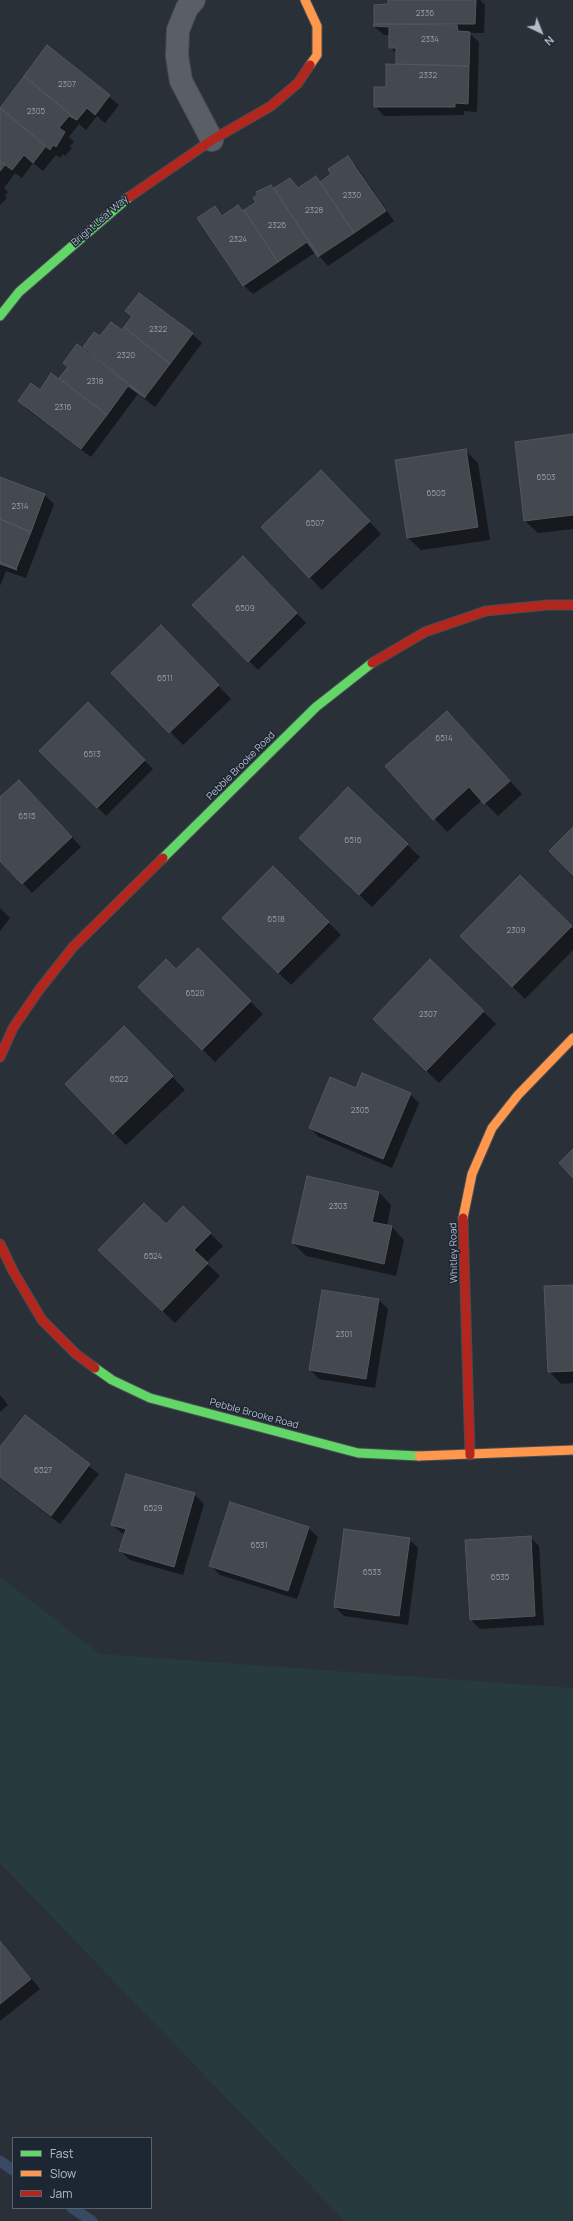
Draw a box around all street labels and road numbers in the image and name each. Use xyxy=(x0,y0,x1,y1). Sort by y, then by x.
street label: Bright Leaf Way xyxy=(69,193,131,249)
street label: Pebble Brooke Road xyxy=(204,729,278,803)
street label: Whitley Road xyxy=(447,1223,461,1283)
street label: Pebble Brooke Road xyxy=(208,1396,300,1432)

